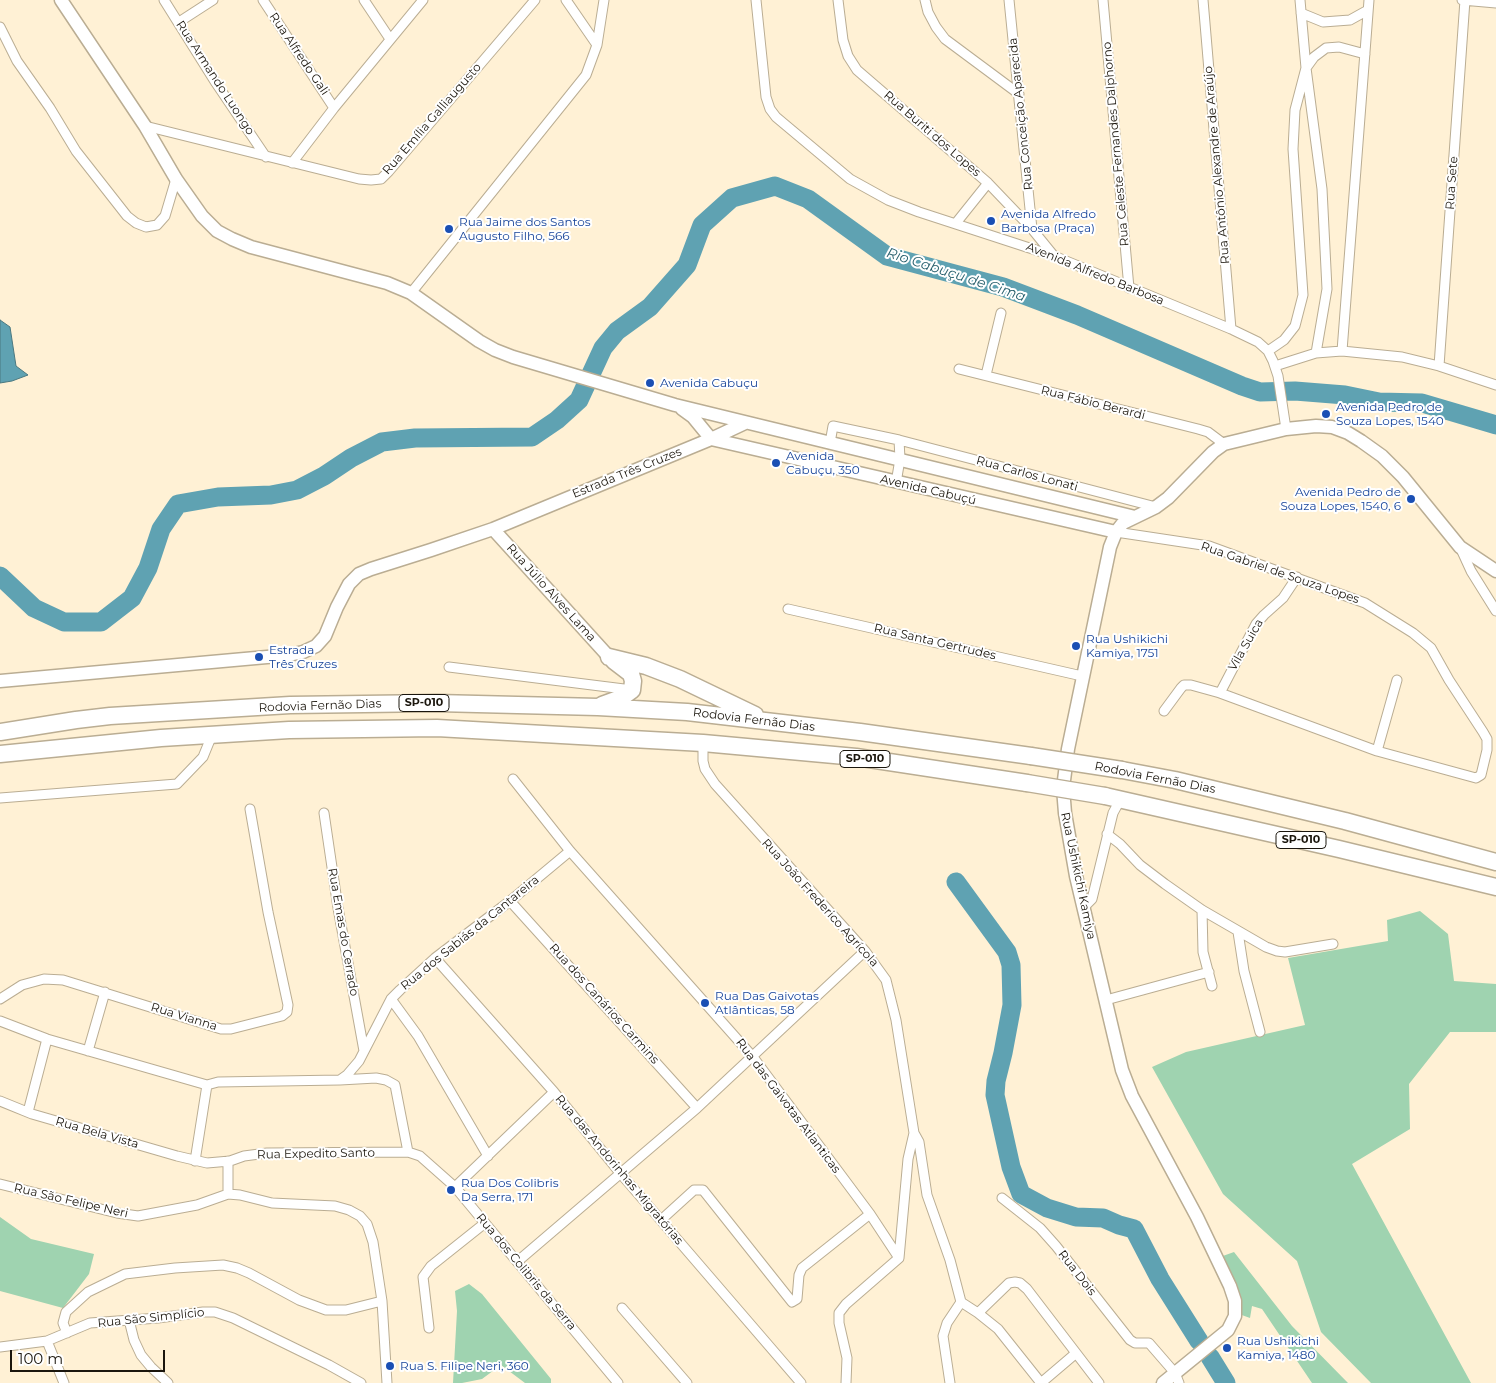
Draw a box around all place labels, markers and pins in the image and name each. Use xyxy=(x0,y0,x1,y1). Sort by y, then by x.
place label: Avenida Alfredo Barbosa (Praça) xyxy=(1001,207,1096,235)
place label: Rua Jaime dos Santos Augusto Filho, 566 xyxy=(459,215,591,243)
marker: Avenida Alfredo Barbosa (Praça) xyxy=(985,215,997,227)
marker: Rua Jaime dos Santos Augusto Filho, 566 xyxy=(443,223,455,235)
place label: Avenida Cabuçu xyxy=(660,376,758,390)
marker: Avenida Cabuçu xyxy=(644,377,656,389)
place label: Avenida Pedro de Souza Lopes, 1540 xyxy=(1336,400,1444,428)
marker: Avenida Pedro de Souza Lopes, 1540 xyxy=(1320,408,1332,420)
place label: Avenida Cabuçu, 350 xyxy=(786,449,860,477)
marker: Avenida Cabuçu, 350 xyxy=(770,457,782,469)
place label: Avenida Pedro de Souza Lopes, 1540, 6 xyxy=(1280,485,1401,513)
marker: Avenida Pedro de Souza Lopes, 1540, 6 xyxy=(1405,493,1417,505)
place label: Rua Ushikichi Kamiya, 1751 xyxy=(1086,632,1168,660)
marker: Rua Ushikichi Kamiya, 1751 xyxy=(1070,640,1082,652)
place label: Estrada Três Cruzes xyxy=(269,643,337,671)
marker: Estrada Três Cruzes xyxy=(253,651,265,663)
place label: Rua Das Gaivotas Atlânticas, 58 xyxy=(715,989,819,1017)
marker: Rua Das Gaivotas Atlânticas, 58 xyxy=(699,997,711,1009)
place label: Rua Dos Colibris Da Serra, 171 xyxy=(461,1176,559,1204)
marker: Rua Dos Colibris Da Serra, 171 xyxy=(445,1184,457,1196)
place label: Rua Ushikichi Kamiya, 1480 xyxy=(1237,1334,1319,1362)
marker: Rua Ushikichi Kamiya, 1480 xyxy=(1221,1342,1233,1354)
place label: Rua S. Filipe Neri, 360 xyxy=(400,1359,529,1373)
marker: Rua S. Filipe Neri, 360 xyxy=(384,1360,396,1372)

